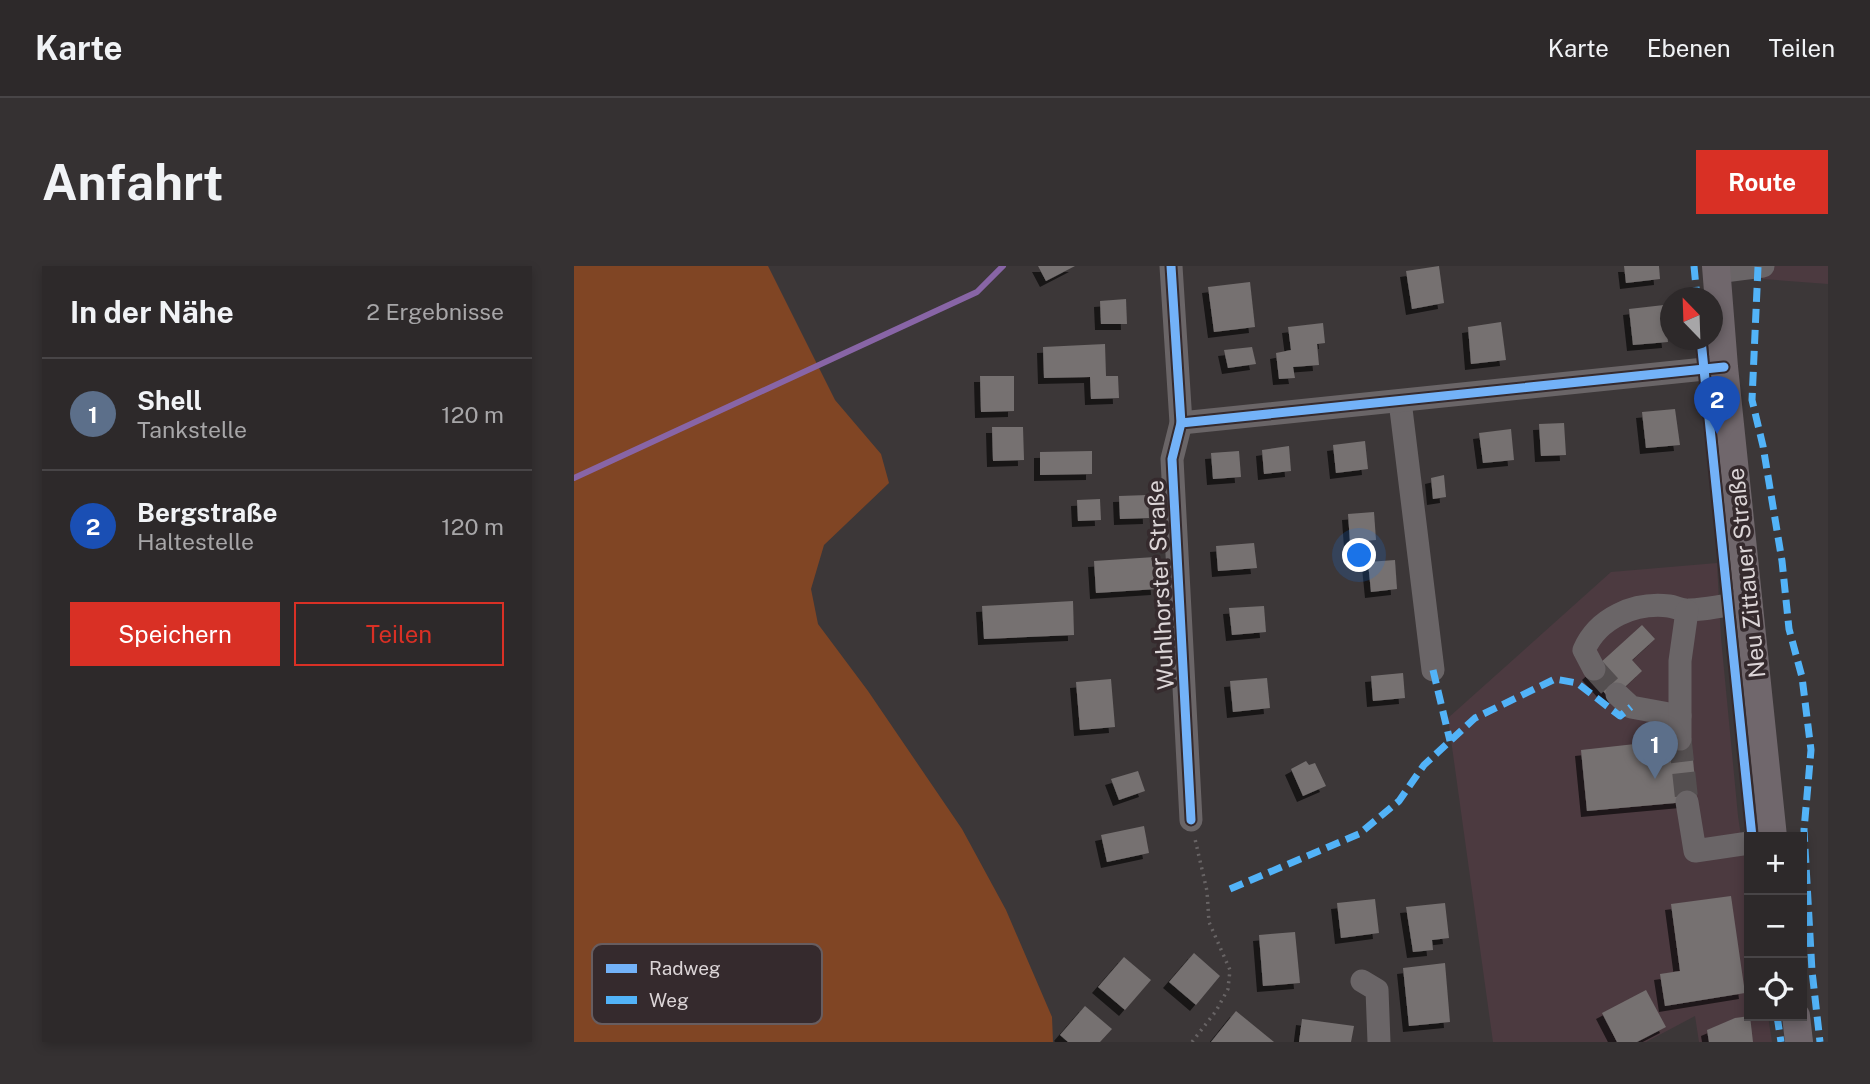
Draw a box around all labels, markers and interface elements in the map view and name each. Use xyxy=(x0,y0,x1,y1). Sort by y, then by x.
text: Karte xyxy=(35,29,123,67)
text: Karte xyxy=(1548,34,1609,62)
text: Ebenen xyxy=(1647,34,1731,62)
text: Teilen xyxy=(1769,34,1835,62)
button: Route xyxy=(1696,150,1828,214)
text: Anfahrt xyxy=(42,153,223,211)
north arrow xyxy=(1660,287,1723,350)
text: In der Nähe xyxy=(70,294,234,330)
text: 2 Ergebnisse xyxy=(366,298,504,325)
pin: 2 xyxy=(1694,376,1740,434)
text: Shell xyxy=(137,385,202,416)
text: 1 xyxy=(88,401,98,428)
text: 120 m xyxy=(441,401,504,428)
text: Tankstelle xyxy=(137,416,247,443)
street label: Neu Zittauer Straße xyxy=(1722,467,1770,679)
street label: Wuhlhorster Straße xyxy=(1141,479,1179,691)
text: Bergstraße xyxy=(137,497,277,528)
text: 2 xyxy=(86,513,100,540)
text: 120 m xyxy=(441,513,504,540)
text: Haltestelle xyxy=(137,528,254,555)
your location xyxy=(1342,538,1376,572)
button: Speichern xyxy=(70,602,280,666)
button: Teilen xyxy=(294,602,504,666)
pin: 1 xyxy=(1632,721,1678,779)
map controls xyxy=(1744,832,1807,1021)
button: + xyxy=(1744,832,1807,895)
button: − xyxy=(1744,895,1807,958)
legend xyxy=(592,944,822,1024)
text: Radweg xyxy=(649,957,721,979)
button: locate xyxy=(1744,958,1807,1021)
text: Weg xyxy=(649,989,689,1011)

